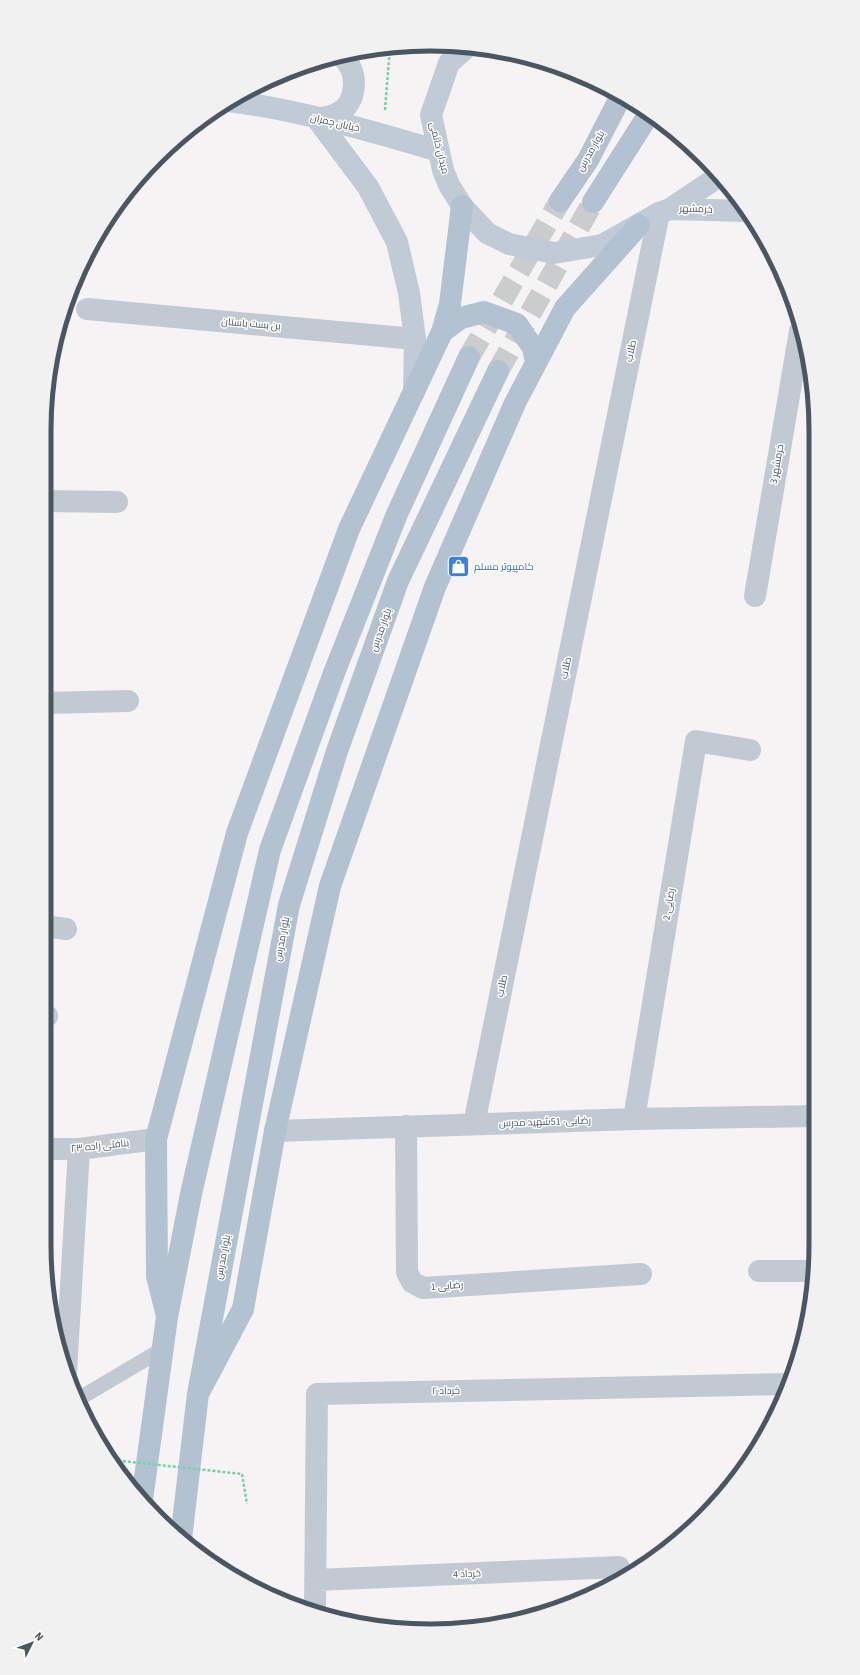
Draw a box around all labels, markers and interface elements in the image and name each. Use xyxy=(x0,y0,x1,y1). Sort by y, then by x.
street label: خیابان چمران xyxy=(309,111,361,135)
street label: میدان خاتمی xyxy=(426,121,452,175)
street label: بلوار مدرس xyxy=(574,128,608,174)
street label: خرمشهر xyxy=(678,201,713,217)
street label: بن بست باستان xyxy=(221,314,281,334)
street label: طلاب xyxy=(622,339,640,363)
street label: خرمشهر 3 xyxy=(767,443,787,485)
shop icon: کامپیوتر مسلم xyxy=(446,554,472,580)
place label: کامپیوتر مسلم xyxy=(474,560,534,574)
street label: بلوار مدرس xyxy=(367,606,395,654)
street label: طلاب xyxy=(557,656,575,680)
street label: رضایی 2 xyxy=(660,887,678,921)
street label: بلوار مدرس xyxy=(271,915,293,963)
street label: طلاب xyxy=(493,974,511,998)
street label: رضایی- 51شهید مدرس xyxy=(499,1113,591,1131)
street label: بنافتی زاده ۲۳ xyxy=(70,1136,130,1156)
street label: بلوار مدرس xyxy=(212,1233,234,1281)
street label: رضایی 1 xyxy=(430,1278,464,1294)
street label: خرداد ۲ xyxy=(432,1384,460,1398)
street label: خرداد 4 xyxy=(453,1566,481,1582)
north arrow xyxy=(12,1623,52,1663)
text: N xyxy=(31,1629,47,1644)

